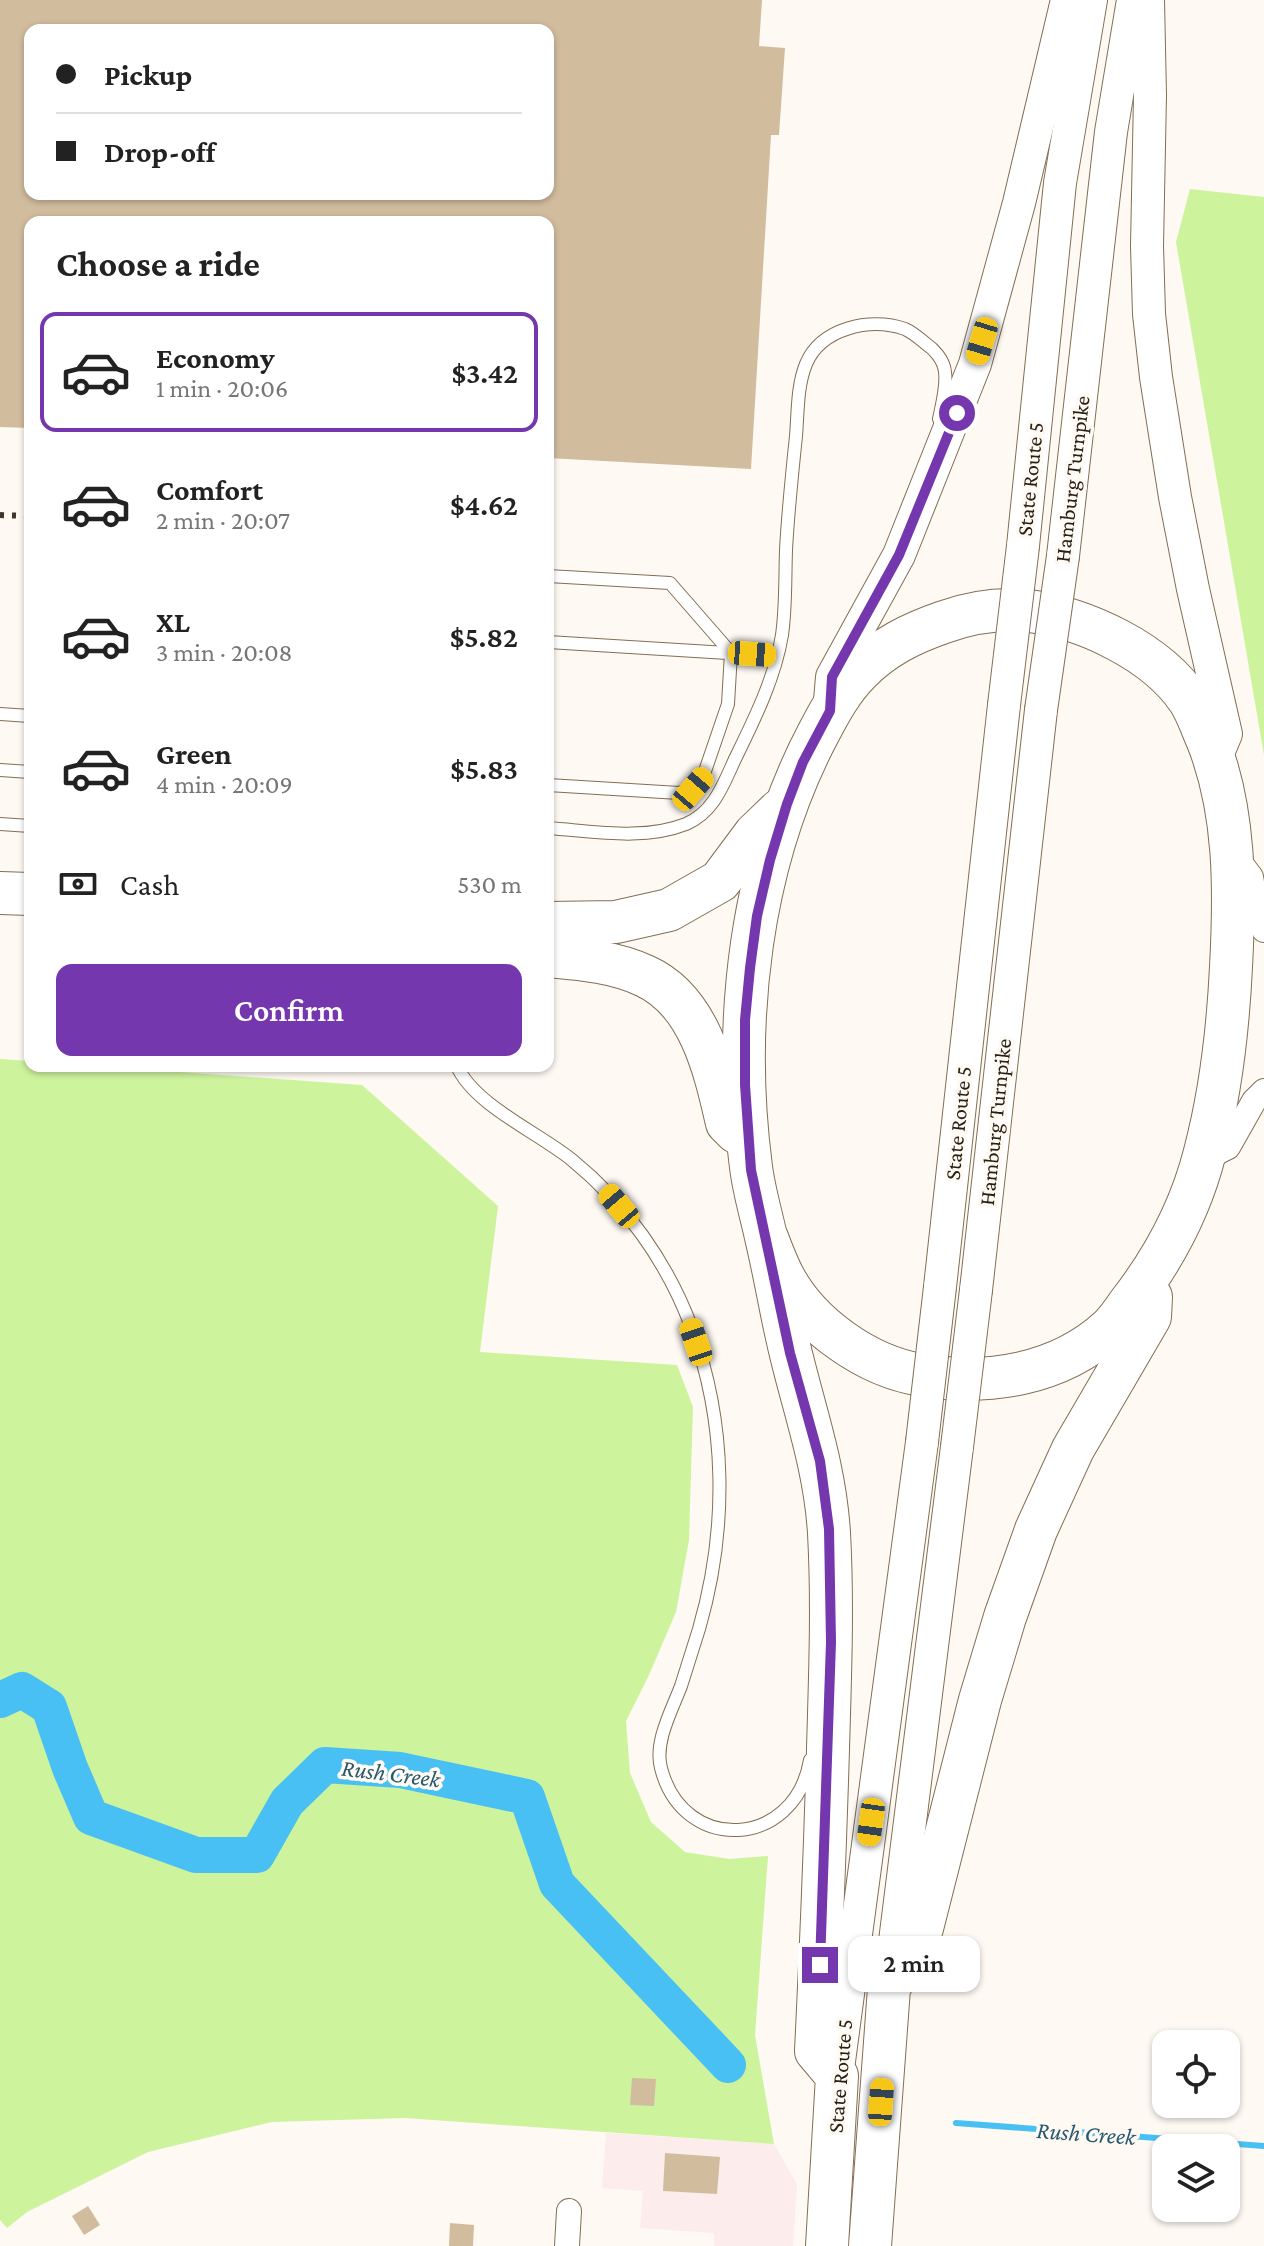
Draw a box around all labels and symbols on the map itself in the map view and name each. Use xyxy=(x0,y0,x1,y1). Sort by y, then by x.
car xyxy=(964,315,1000,367)
street label: Hamburg Turnpike xyxy=(1049,394,1095,564)
route start xyxy=(939,395,975,431)
street label: State Route 5 xyxy=(1012,421,1048,537)
car xyxy=(727,640,777,668)
car xyxy=(668,763,718,815)
street label: Hamburg Turnpike xyxy=(974,1037,1016,1207)
street label: State Route 5 xyxy=(940,1065,976,1181)
car xyxy=(594,1180,644,1232)
car xyxy=(677,1315,715,1369)
water label: Rush Creek xyxy=(340,1754,443,1793)
car xyxy=(856,1797,886,1847)
callout: 2 min xyxy=(848,1937,980,1993)
route end xyxy=(802,1947,838,1983)
street label: State Route 5 xyxy=(823,2018,857,2134)
car xyxy=(867,2077,895,2127)
water label: Rush Creek xyxy=(1036,2116,1138,2150)

